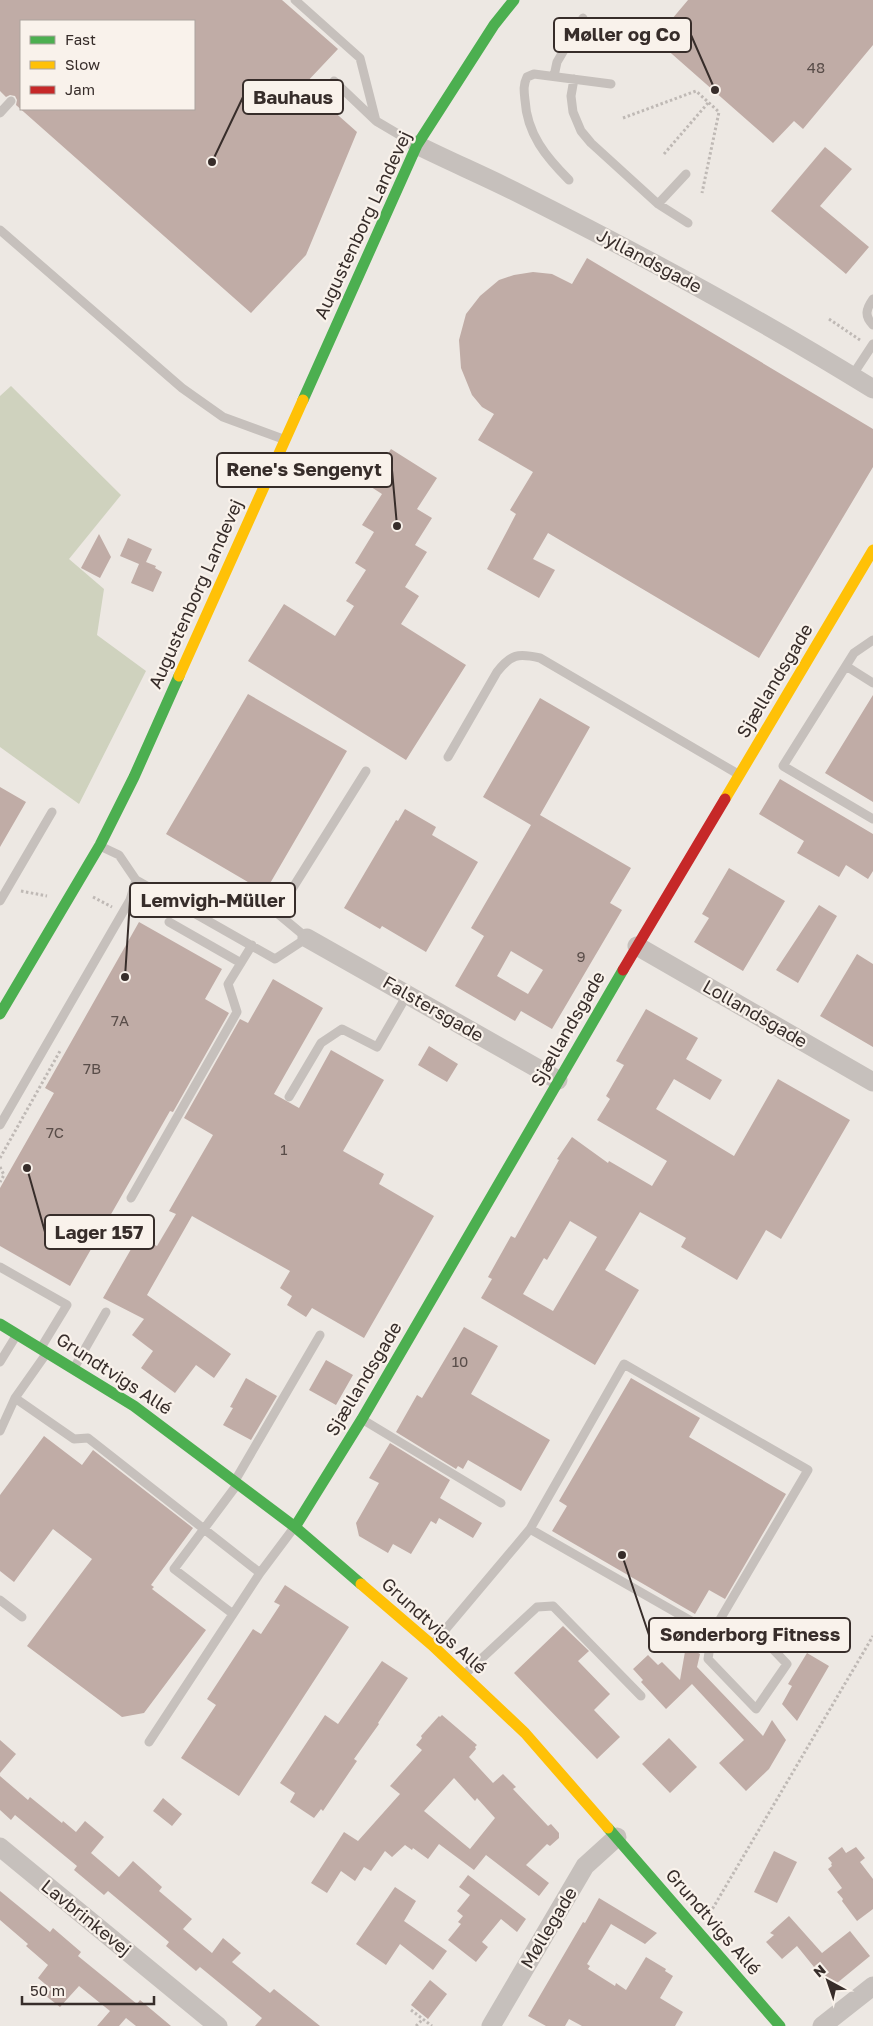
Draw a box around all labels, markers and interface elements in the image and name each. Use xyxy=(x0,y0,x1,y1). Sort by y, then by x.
callout: Møller og Co xyxy=(554,18,691,52)
legend xyxy=(20,20,195,110)
text: Møller og Co xyxy=(563,22,681,45)
text: Fast xyxy=(65,30,96,48)
text: Slow xyxy=(65,55,100,73)
house number: 48 xyxy=(807,58,825,76)
text: Jam xyxy=(65,80,95,98)
callout: Bauhaus xyxy=(243,80,343,114)
text: Bauhaus xyxy=(253,85,333,108)
street label: Augustenborg Landevej xyxy=(309,127,415,322)
street label: Jyllandsgade xyxy=(593,223,706,297)
callout: Rene's Sengenyt xyxy=(217,453,392,487)
text: Rene's Sengenyt xyxy=(226,457,382,480)
street label: Augustenborg Landevej xyxy=(143,496,247,692)
street label: Sjællandsgade xyxy=(731,619,817,742)
callout: Lemvigh-Müller xyxy=(130,883,295,917)
text: Lemvigh-Müller xyxy=(141,888,286,911)
house number: 9 xyxy=(576,947,586,965)
street label: Sjællandsgade xyxy=(525,967,609,1090)
street label: Falstersgade xyxy=(379,970,488,1046)
street label: Lollandsgade xyxy=(699,974,812,1052)
house number: 7A xyxy=(111,1011,129,1029)
house number: 7B xyxy=(83,1059,101,1077)
house number: 7C xyxy=(46,1123,64,1141)
house number: 1 xyxy=(280,1140,288,1158)
callout: Lager 157 xyxy=(45,1215,154,1249)
text: Lager 157 xyxy=(55,1220,143,1243)
street label: Sjællandsgade xyxy=(320,1317,406,1440)
street label: Grundtvigs Allé xyxy=(52,1328,177,1419)
house number: 10 xyxy=(452,1352,468,1370)
street label: Grundtvigs Allé xyxy=(378,1572,492,1678)
callout: Sønderborg Fitness xyxy=(649,1618,850,1652)
text: Sønderborg Fitness xyxy=(660,1622,841,1645)
street label: Grundtvigs Allé xyxy=(662,1864,766,1979)
street label: Lavbrinkevej xyxy=(37,1874,136,1960)
street label: Møllegade xyxy=(515,1883,581,1972)
north arrow xyxy=(803,1956,853,2006)
text: N xyxy=(810,1961,829,1981)
scale bar xyxy=(22,1974,155,2006)
text: 50 m xyxy=(30,1981,65,1999)

